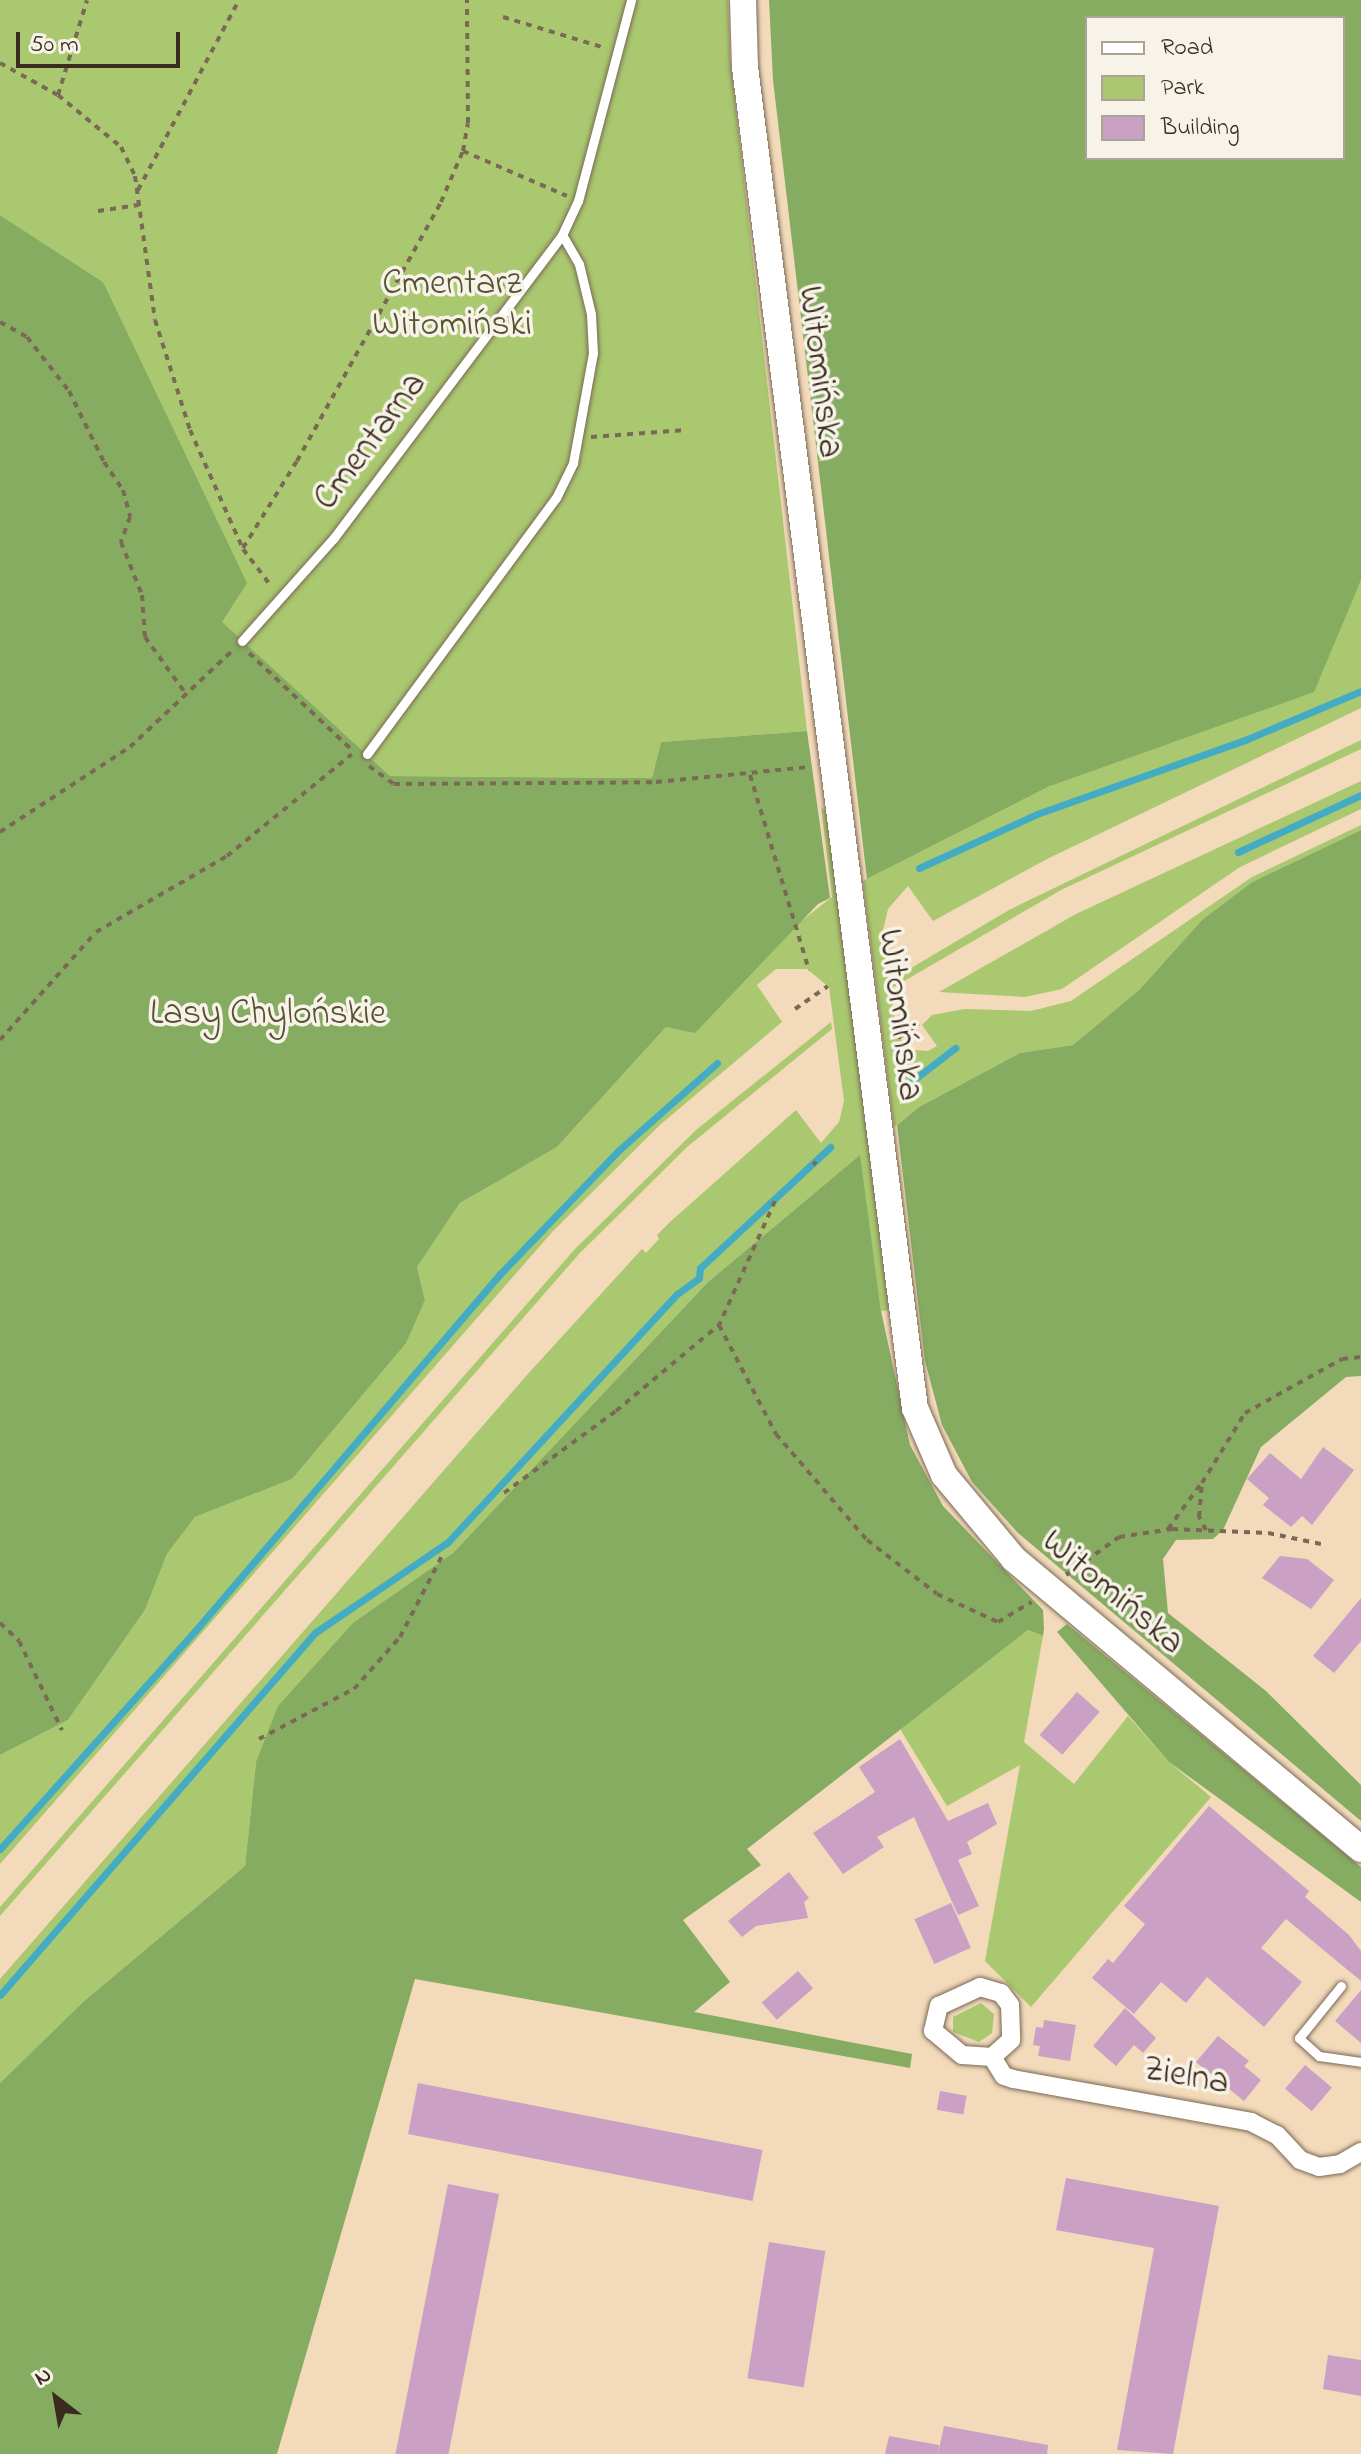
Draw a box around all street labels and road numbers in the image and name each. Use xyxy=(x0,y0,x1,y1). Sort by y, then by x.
street label: Witomińska xyxy=(787,284,851,460)
street label: Cmentarna xyxy=(305,365,437,519)
street label: Witomińska xyxy=(867,927,931,1103)
street label: Witomińska xyxy=(1032,1521,1192,1665)
street label: Zielna xyxy=(1140,2048,1232,2106)

